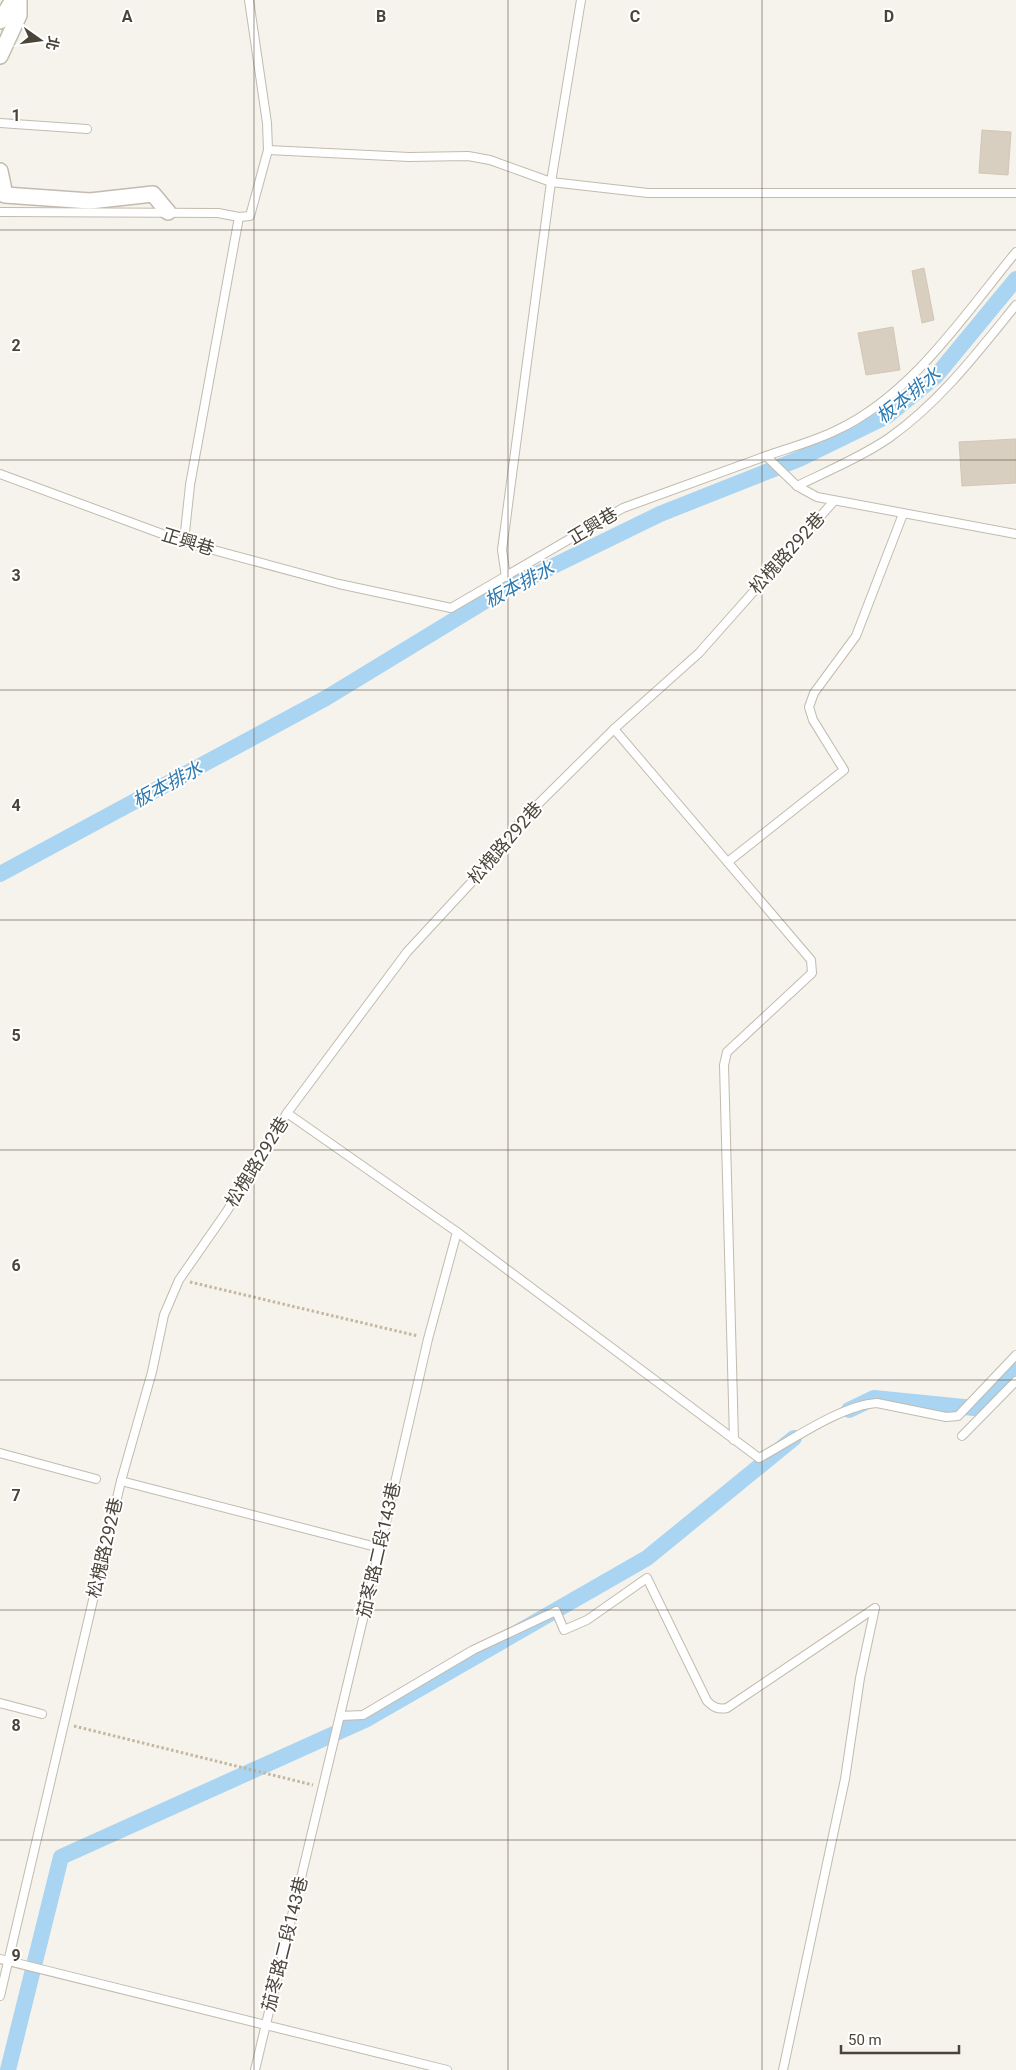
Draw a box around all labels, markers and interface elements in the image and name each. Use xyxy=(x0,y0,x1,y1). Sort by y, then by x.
text: A xyxy=(122,7,133,26)
text: B xyxy=(376,7,386,26)
text: C xyxy=(630,7,640,26)
text: D xyxy=(884,7,894,26)
north arrow xyxy=(15,15,65,65)
text: 北 xyxy=(43,34,62,52)
text: 1 xyxy=(11,106,21,125)
text: 2 xyxy=(11,336,21,355)
water label: 板本排水 xyxy=(872,362,946,428)
street label: 正興巷 xyxy=(564,503,621,548)
street label: 松槐路292巷 xyxy=(745,508,829,598)
street label: 正興巷 xyxy=(159,524,217,559)
water label: 板本排水 xyxy=(480,556,559,612)
text: 3 xyxy=(11,566,21,585)
water label: 板本排水 xyxy=(128,756,207,812)
text: 4 xyxy=(11,796,21,815)
street label: 松槐路292巷 xyxy=(463,797,546,888)
text: 5 xyxy=(11,1026,21,1045)
street label: 松槐路292巷 xyxy=(221,1113,293,1211)
text: 6 xyxy=(11,1256,21,1275)
street label: 茄苳路二段143巷 xyxy=(353,1480,404,1620)
text: 7 xyxy=(11,1486,21,1505)
street label: 松槐路292巷 xyxy=(83,1496,126,1600)
text: 8 xyxy=(11,1716,21,1735)
street label: 茄苳路二段143巷 xyxy=(258,1874,311,2014)
text: 9 xyxy=(11,1946,21,1965)
scale bar xyxy=(841,2022,958,2054)
text: 50 m xyxy=(848,2031,882,2049)

